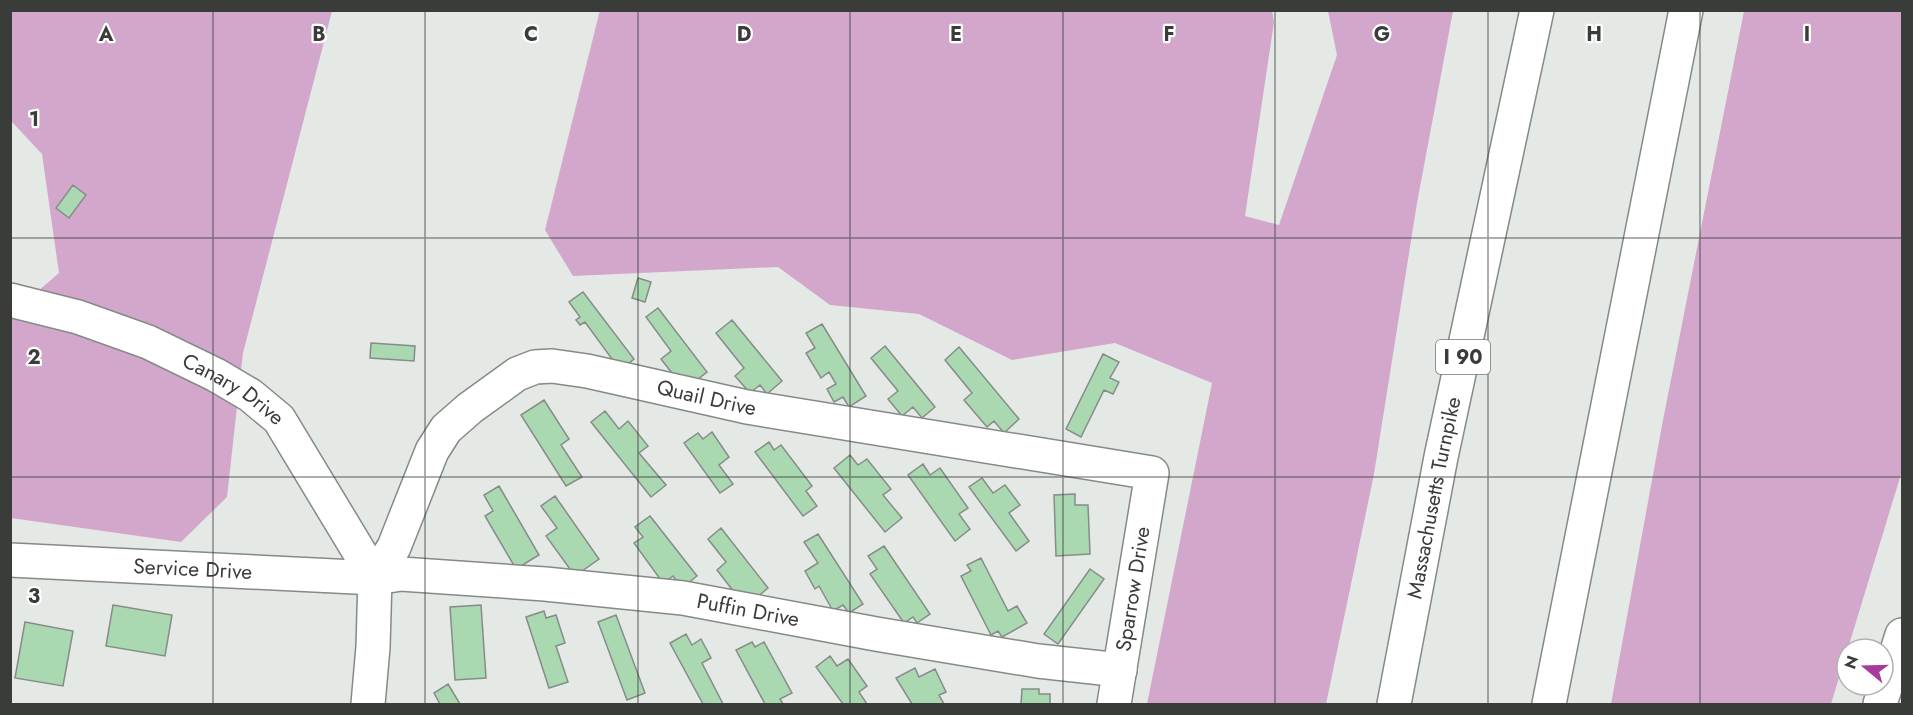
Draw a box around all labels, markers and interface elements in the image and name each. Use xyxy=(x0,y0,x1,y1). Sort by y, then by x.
text: A xyxy=(98,20,114,49)
text: B xyxy=(312,20,326,49)
text: C xyxy=(524,20,538,49)
text: D xyxy=(737,20,751,49)
text: E xyxy=(950,20,962,49)
text: F xyxy=(1163,20,1175,49)
text: G xyxy=(1374,20,1390,49)
text: H xyxy=(1586,20,1602,49)
text: I xyxy=(1804,20,1810,49)
text: 1 xyxy=(29,105,39,134)
road number: I 90 xyxy=(1436,340,1490,374)
text: 2 xyxy=(27,343,41,372)
street label: Canary Drive xyxy=(177,346,291,432)
street label: Quail Drive xyxy=(654,372,758,423)
street label: Massachusetts Turnpike xyxy=(1399,394,1469,601)
street label: Sparrow Drive xyxy=(1108,524,1158,654)
street label: Service Drive xyxy=(133,551,253,587)
text: 3 xyxy=(28,582,40,611)
street label: Puffin Drive xyxy=(694,586,802,634)
north arrow xyxy=(1835,637,1895,697)
text: N xyxy=(1838,653,1864,672)

